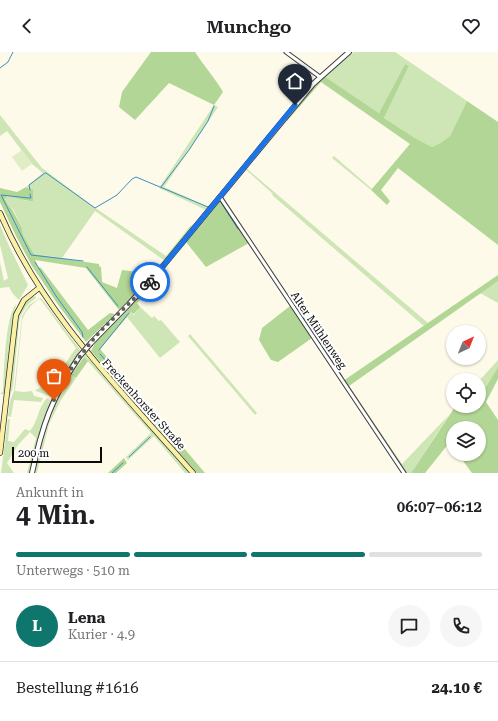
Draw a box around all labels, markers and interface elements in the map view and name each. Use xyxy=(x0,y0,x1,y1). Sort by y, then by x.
icon: back xyxy=(16,15,38,37)
icon: heart xyxy=(460,15,482,37)
text: Munchgo xyxy=(207,16,291,37)
pin xyxy=(278,64,312,105)
icon: home xyxy=(284,70,306,92)
courier xyxy=(130,262,170,302)
icon: bike xyxy=(139,271,161,293)
street label: Alter Mühlenweg xyxy=(288,289,350,372)
north arrow xyxy=(446,325,486,365)
map controls xyxy=(446,325,486,461)
street label: Freckenhorster Straße xyxy=(99,356,188,452)
pin xyxy=(37,359,71,400)
icon: bag xyxy=(43,365,65,387)
button: locate xyxy=(446,373,486,413)
button: layers xyxy=(446,421,486,461)
scale bar xyxy=(12,445,102,464)
text: 200 m xyxy=(18,447,49,460)
text: Ankunft in xyxy=(16,485,84,500)
text: 06:07–06:12 xyxy=(397,498,482,516)
text: 4 Min. xyxy=(16,500,96,530)
text: Unterwegs · 510 m xyxy=(16,563,130,578)
button: chat xyxy=(388,605,430,647)
button: phone xyxy=(440,605,482,647)
text: Lena xyxy=(68,609,105,627)
text: L xyxy=(32,617,42,635)
text: Kurier · 4.9 xyxy=(68,627,135,642)
text: Bestellung #1616 xyxy=(16,679,139,697)
text: 24.10 € xyxy=(431,679,482,697)

